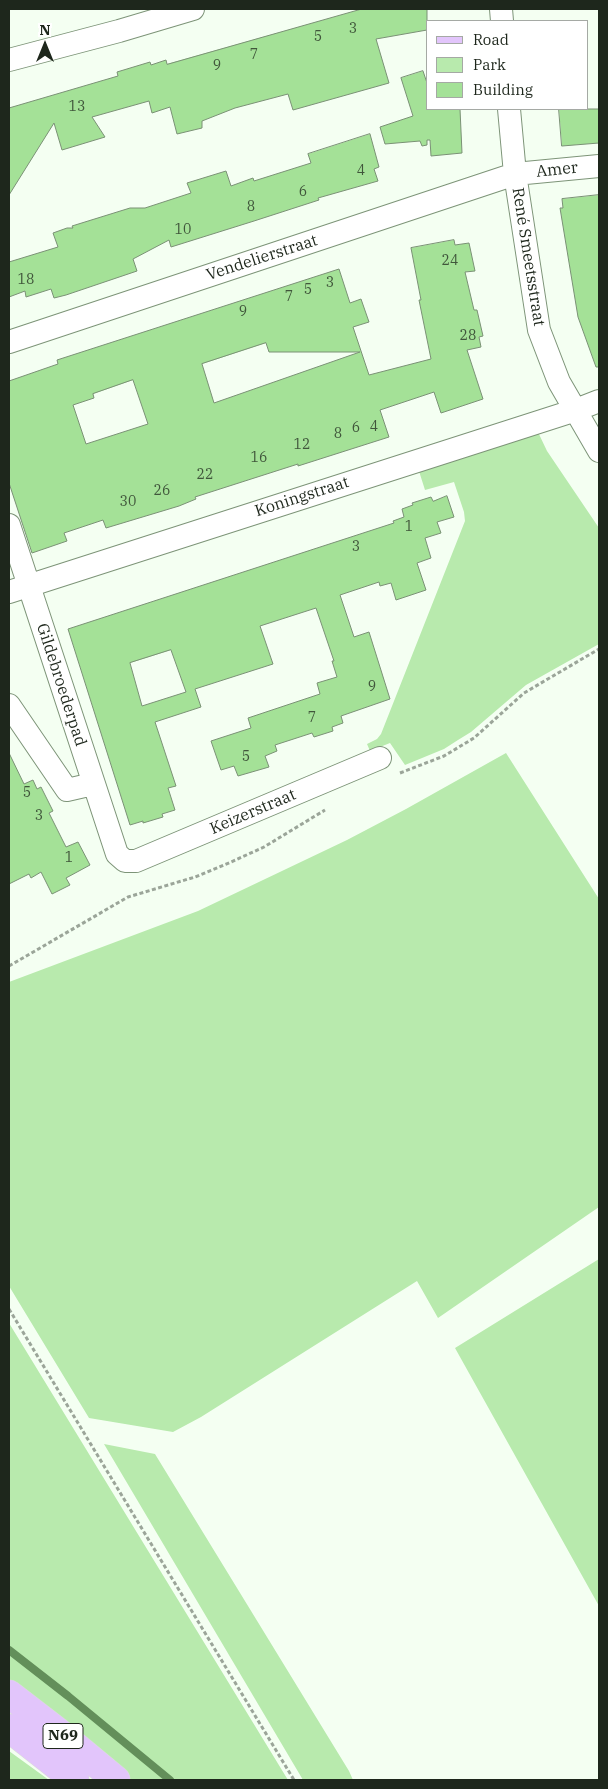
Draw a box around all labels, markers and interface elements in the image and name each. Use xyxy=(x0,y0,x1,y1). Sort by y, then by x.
north arrow xyxy=(20,20,70,70)
legend xyxy=(426,20,588,110)
text: N xyxy=(39,21,51,39)
house number: 3 xyxy=(349,21,357,37)
house number: 5 xyxy=(314,29,322,45)
text: Road xyxy=(473,30,509,49)
house number: 7 xyxy=(250,47,258,63)
text: Park xyxy=(473,55,506,74)
house number: 9 xyxy=(213,58,221,74)
text: Building xyxy=(473,80,533,99)
house number: 13 xyxy=(69,99,85,115)
street label: Amer xyxy=(535,158,579,182)
house number: 4 xyxy=(357,163,365,179)
house number: 6 xyxy=(299,184,307,200)
street label: René Smeetsstraat xyxy=(508,186,548,328)
house number: 8 xyxy=(247,199,255,215)
house number: 10 xyxy=(175,222,191,238)
street label: Vendelierstraat xyxy=(204,231,320,285)
house number: 24 xyxy=(442,253,458,269)
house number: 18 xyxy=(18,272,34,288)
house number: 3 xyxy=(326,275,334,291)
house number: 5 xyxy=(304,282,312,298)
house number: 7 xyxy=(285,289,293,305)
house number: 9 xyxy=(239,304,247,320)
house number: 28 xyxy=(460,328,476,344)
house number: 4 xyxy=(370,419,378,435)
house number: 6 xyxy=(352,420,360,436)
house number: 8 xyxy=(334,426,342,442)
house number: 12 xyxy=(294,437,310,453)
house number: 16 xyxy=(251,450,267,466)
house number: 22 xyxy=(197,467,213,483)
street label: Koningstraat xyxy=(253,473,351,521)
house number: 26 xyxy=(154,483,170,499)
house number: 30 xyxy=(120,494,136,510)
house number: 1 xyxy=(405,519,413,535)
house number: 3 xyxy=(352,539,360,555)
street label: Gildebroederpad xyxy=(32,621,90,749)
house number: 9 xyxy=(368,679,376,695)
house number: 7 xyxy=(308,710,316,726)
house number: 5 xyxy=(242,749,250,765)
house number: 5 xyxy=(23,785,31,801)
street label: Keizerstraat xyxy=(207,785,299,839)
house number: 3 xyxy=(35,808,43,824)
house number: 1 xyxy=(65,850,73,866)
road number: N69 xyxy=(43,1724,83,1748)

